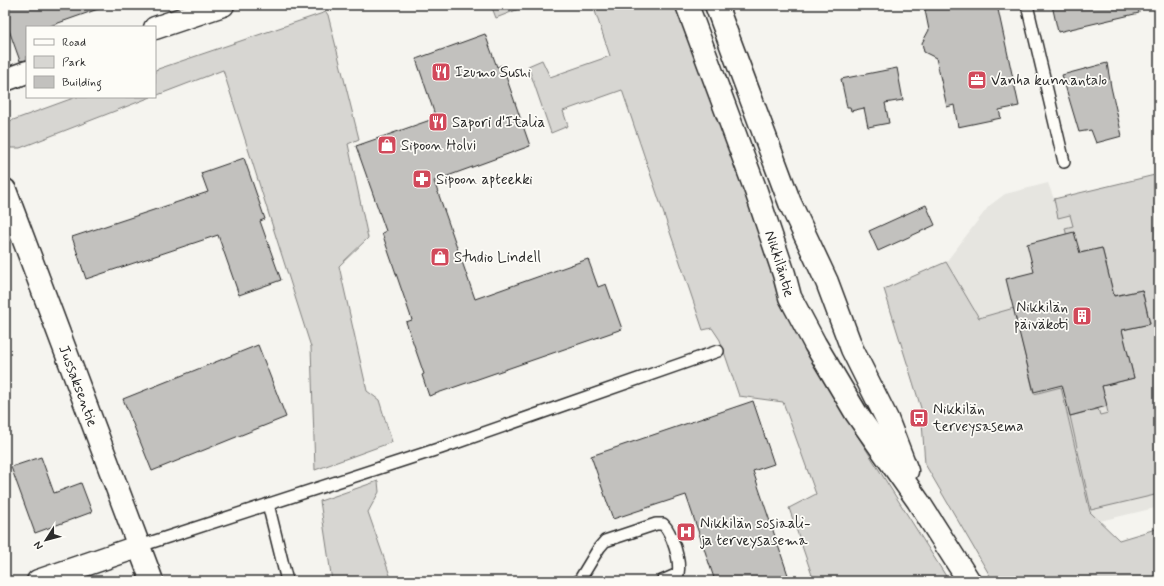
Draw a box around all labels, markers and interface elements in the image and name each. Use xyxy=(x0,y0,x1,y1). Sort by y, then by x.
legend xyxy=(26,26,156,98)
text: Road xyxy=(62,35,86,51)
text: Park xyxy=(62,55,86,71)
restaurant icon: Izumo Sushi xyxy=(430,61,452,83)
place label: Izumo Sushi xyxy=(455,63,531,83)
office icon: Vanha kunnantalo xyxy=(966,69,988,91)
place label: Vanha kunnantalo xyxy=(991,71,1107,91)
text: Building xyxy=(62,75,102,92)
restaurant icon: Sapori d'Italia xyxy=(427,111,449,133)
place label: Sapori d'Italia xyxy=(452,113,545,133)
shop icon: Sipoon Holvi xyxy=(376,134,398,156)
place label: Sipoon Holvi xyxy=(401,136,476,156)
pharmacy icon: Sipoon apteekki xyxy=(411,168,433,190)
place label: Sipoon apteekki xyxy=(436,170,533,190)
street label: Nikkiläntie xyxy=(759,228,799,299)
shop icon: Studio Lindell xyxy=(429,246,451,268)
place label: Studio Lindell xyxy=(454,248,541,268)
place label: Nikkilän päiväkoti xyxy=(1014,298,1068,335)
building icon: Nikkilän päiväkoti xyxy=(1071,305,1093,327)
street label: Jussaksentie xyxy=(53,342,102,430)
place label: Nikkilän terveysasema xyxy=(932,400,1024,437)
bus stop icon: Nikkilän terveysasema xyxy=(908,407,930,429)
place label: Nikkilän sosiaali- ja terveysasema xyxy=(699,514,811,551)
north arrow xyxy=(26,520,66,560)
hospital icon: Nikkilän sosiaali- ja terveysasema xyxy=(675,521,697,543)
text: N xyxy=(31,538,47,552)

